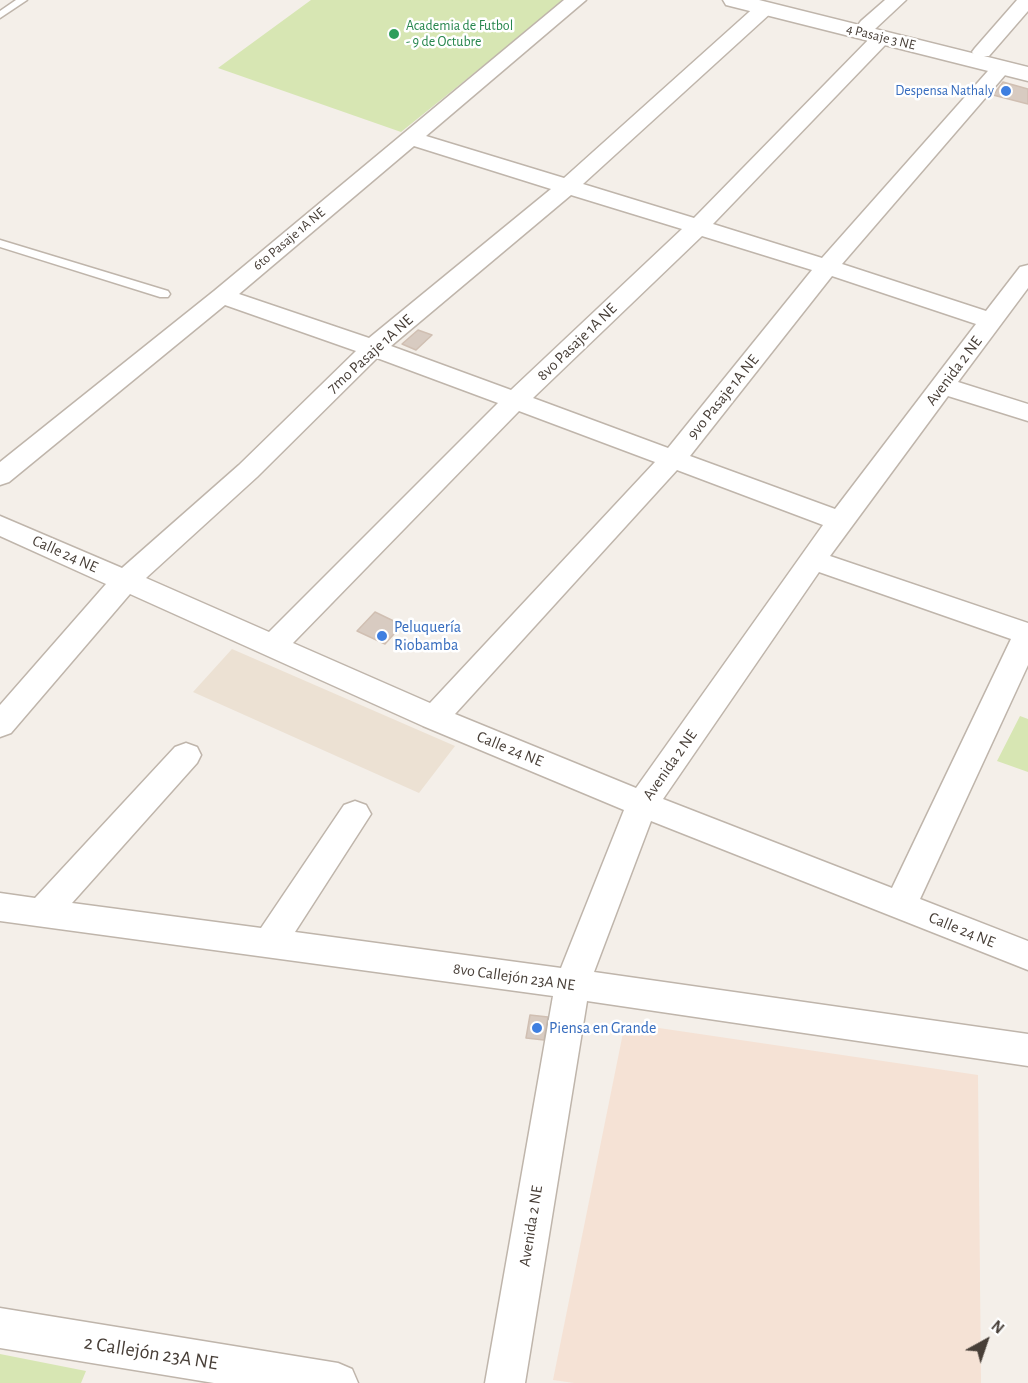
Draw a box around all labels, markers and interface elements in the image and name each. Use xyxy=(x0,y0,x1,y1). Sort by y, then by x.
place label: Academia de Futbol - 9 de Octubre xyxy=(406,18,513,50)
street label: 4 Pasaje 3 NE xyxy=(845,20,917,54)
marker: Academia de Futbol - 9 de Octubre xyxy=(387,27,401,41)
place label: Despensa Nathaly xyxy=(895,83,994,99)
marker: Despensa Nathaly xyxy=(999,84,1013,98)
street label: 6to Pasaje 1A NE xyxy=(249,204,329,274)
street label: 8vo Pasaje 1A NE xyxy=(533,299,621,385)
street label: 7mo Pasaje 1A NE xyxy=(323,310,417,398)
street label: Avenida 2 NE xyxy=(922,333,986,409)
street label: 9vo Pasaje 1A NE xyxy=(683,351,763,443)
street label: Calle 24 NE xyxy=(29,531,101,577)
place label: Peluquería Riobamba xyxy=(394,617,461,655)
marker: Peluquería Riobamba xyxy=(375,629,389,643)
street label: Avenida 2 NE xyxy=(639,726,701,804)
street label: Calle 24 NE xyxy=(474,727,546,771)
street label: Calle 24 NE xyxy=(926,908,998,952)
street label: 8vo Callejón 23A NE xyxy=(452,959,576,995)
place label: Piensa en Grande xyxy=(549,1018,656,1038)
marker: Piensa en Grande xyxy=(530,1021,544,1035)
street label: Avenida 2 NE xyxy=(515,1184,547,1268)
north arrow xyxy=(956,1311,1016,1371)
text: N xyxy=(988,1318,1007,1337)
street label: 2 Callejón 23A NE xyxy=(82,1331,220,1375)

